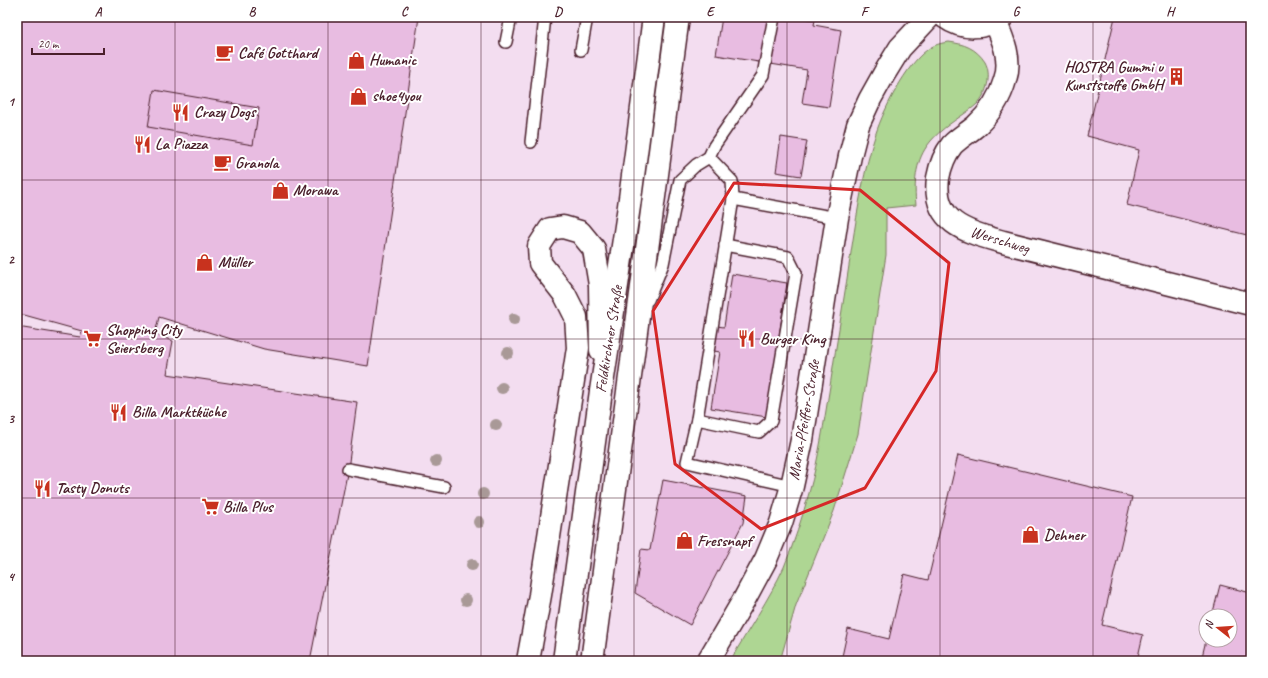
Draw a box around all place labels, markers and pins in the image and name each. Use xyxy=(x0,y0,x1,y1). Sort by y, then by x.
cafe icon: Café Gotthard xyxy=(215,43,235,63)
place label: Café Gotthard xyxy=(238,43,320,63)
shop icon: Humanic xyxy=(346,50,366,70)
place label: Humanic xyxy=(369,50,417,70)
place label: HOSTRA Gummi u Kunststoffe GmbH xyxy=(1064,57,1166,95)
building icon: HOSTRA Gummi u Kunststoffe GmbH xyxy=(1166,66,1186,86)
shop icon: shoe4you xyxy=(349,86,369,106)
place label: shoe4you xyxy=(372,86,423,106)
restaurant icon: Crazy Dogs xyxy=(171,102,191,122)
place label: Crazy Dogs xyxy=(194,102,258,122)
restaurant icon: La Piazza xyxy=(132,134,152,154)
place label: La Piazza xyxy=(155,134,209,154)
cafe icon: Granola xyxy=(212,153,232,173)
place label: Granola xyxy=(235,153,280,173)
shop icon: Morawa xyxy=(270,180,290,200)
place label: Morawa xyxy=(293,180,339,200)
shop icon: Müller xyxy=(195,252,215,272)
place label: Müller xyxy=(218,252,255,272)
place label: Shopping City Seiersberg xyxy=(106,320,183,358)
supermarket icon: Shopping City Seiersberg xyxy=(83,329,103,349)
restaurant icon: Burger King xyxy=(737,329,757,349)
place label: Burger King xyxy=(760,329,827,349)
restaurant icon: Billa Marktküche xyxy=(109,402,129,422)
place label: Billa Marktküche xyxy=(132,402,227,422)
restaurant icon: Tasty Donuts xyxy=(33,478,53,498)
place label: Tasty Donuts xyxy=(56,478,130,498)
supermarket icon: Billa Plus xyxy=(200,497,220,517)
place label: Billa Plus xyxy=(223,497,274,517)
shop icon: Dehner xyxy=(1021,525,1041,545)
place label: Dehner xyxy=(1044,525,1087,545)
shop icon: Fressnapf xyxy=(674,531,694,551)
place label: Fressnapf xyxy=(697,531,756,551)

